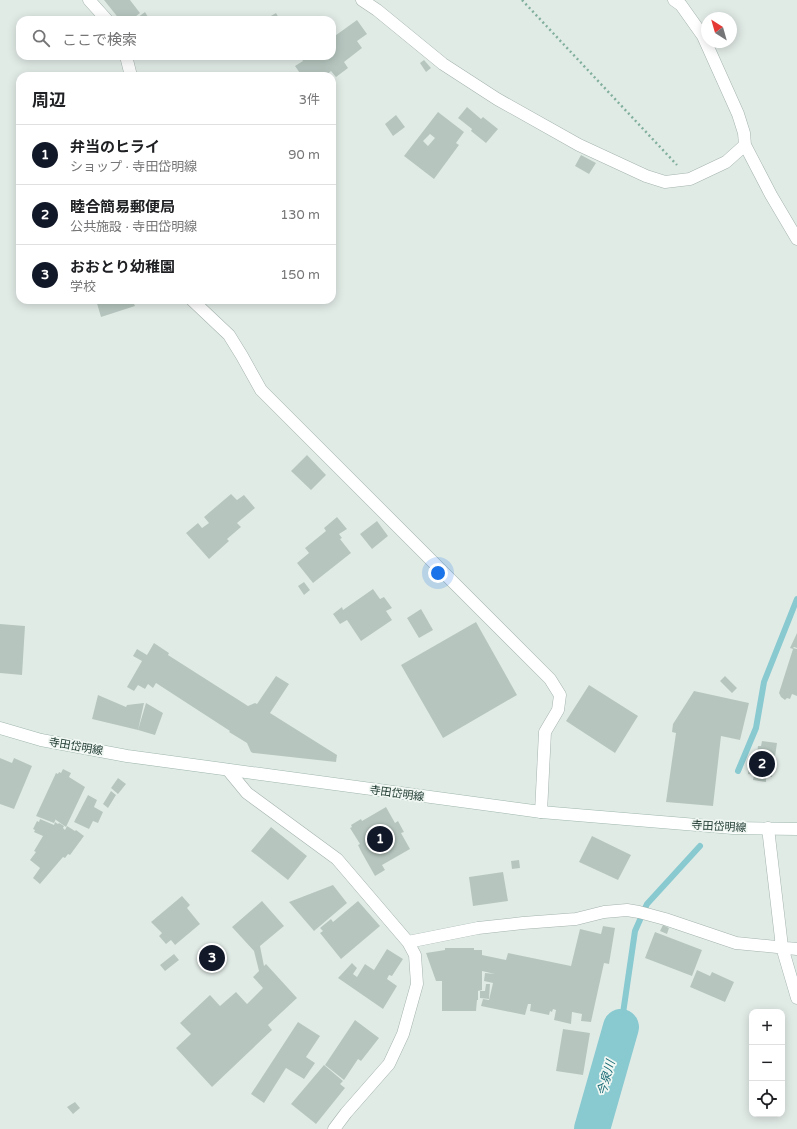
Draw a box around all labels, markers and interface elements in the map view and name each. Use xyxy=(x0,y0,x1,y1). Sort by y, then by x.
north arrow xyxy=(701,12,737,48)
search box xyxy=(16,16,336,60)
icon: search xyxy=(30,27,52,49)
text: ここで検索 xyxy=(62,31,137,49)
text: 周辺 xyxy=(32,90,66,111)
text: 3件 xyxy=(299,92,320,108)
text: 弁当のヒライ xyxy=(70,138,160,156)
text: 1 xyxy=(41,147,49,163)
text: 90 m xyxy=(288,147,320,163)
text: ショップ · 寺田岱明線 xyxy=(70,159,197,175)
text: 睦合簡易郵便局 xyxy=(70,198,175,216)
text: 2 xyxy=(41,207,49,223)
text: 130 m xyxy=(280,207,320,223)
text: 公共施設 · 寺田岱明線 xyxy=(70,219,197,235)
text: おおとり幼稚園 xyxy=(70,258,175,276)
text: 3 xyxy=(41,267,49,283)
text: 150 m xyxy=(280,267,320,283)
text: 学校 xyxy=(70,279,96,295)
your location xyxy=(428,563,448,583)
street label: 寺田岱明線 xyxy=(48,735,104,758)
pin: 2 xyxy=(749,749,775,779)
street label: 寺田岱明線 xyxy=(369,783,425,804)
street label: 寺田岱明線 xyxy=(691,819,747,834)
pin: 1 xyxy=(367,824,393,854)
pin: 3 xyxy=(199,943,225,973)
map controls xyxy=(749,1009,785,1117)
button: + xyxy=(749,1009,785,1045)
button: − xyxy=(749,1045,785,1081)
water label: 今泉川 xyxy=(594,1057,618,1097)
button: locate xyxy=(749,1081,785,1117)

